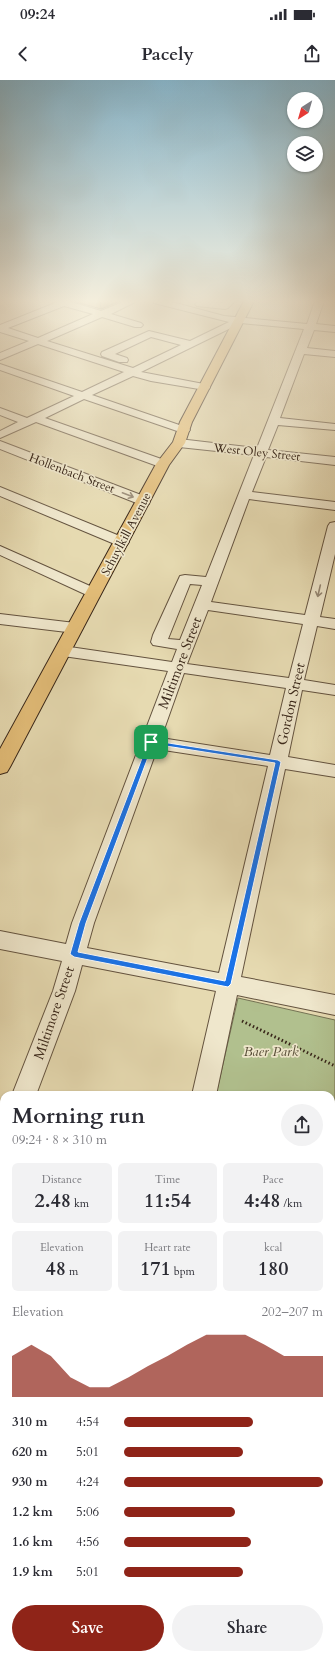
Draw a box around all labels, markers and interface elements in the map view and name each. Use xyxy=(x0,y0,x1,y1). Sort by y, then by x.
text: 09:24 xyxy=(20,4,55,24)
text: Pacely xyxy=(141,42,194,67)
icon: back xyxy=(12,43,34,65)
icon: share xyxy=(301,43,323,65)
north arrow xyxy=(287,92,323,128)
map controls xyxy=(287,92,323,172)
button: layers xyxy=(287,136,323,172)
street label: West Oley Street xyxy=(212,439,301,465)
street label: Hollenbach Street xyxy=(27,449,117,497)
street label: Schuylkill Avenue xyxy=(97,490,155,578)
one-way arrow xyxy=(121,491,133,499)
one-way arrow xyxy=(315,584,323,597)
street label: Miltimore Street xyxy=(154,614,207,712)
street label: Gordon Street xyxy=(272,660,310,747)
pin xyxy=(134,725,168,759)
icon: arrive xyxy=(140,731,162,753)
street label: Miltimore Street xyxy=(29,963,79,1062)
park label: Baer Park xyxy=(243,1042,299,1061)
text: Morning run xyxy=(12,1101,145,1131)
button: share xyxy=(281,1104,323,1146)
text: 09:24 · 8 × 310 m xyxy=(12,1131,107,1149)
text: Distance xyxy=(42,1172,82,1187)
text: Time xyxy=(155,1172,180,1187)
text: Pace xyxy=(263,1172,284,1187)
text: 2.48 xyxy=(34,1187,71,1214)
text: 11:54 xyxy=(144,1187,191,1214)
text: 4:48 xyxy=(244,1187,281,1214)
text: km xyxy=(71,1196,89,1211)
text: /km xyxy=(281,1196,302,1211)
text: Elevation xyxy=(40,1240,84,1255)
text: Heart rate xyxy=(144,1240,191,1255)
text: kcal xyxy=(264,1240,282,1255)
text: 48 xyxy=(45,1255,66,1282)
text: 171 xyxy=(140,1255,171,1282)
text: 180 xyxy=(258,1255,289,1282)
text: m xyxy=(66,1264,78,1279)
text: bpm xyxy=(171,1264,195,1279)
text: Elevation xyxy=(12,1303,64,1321)
text: 202–207 m xyxy=(261,1303,323,1321)
text: 310 m xyxy=(12,1413,47,1431)
text: 4:54 xyxy=(76,1413,99,1431)
text: 620 m xyxy=(12,1443,47,1461)
text: 5:01 xyxy=(76,1443,99,1461)
text: 930 m xyxy=(12,1473,47,1491)
text: 4:24 xyxy=(76,1473,99,1491)
text: 1.2 km xyxy=(12,1503,53,1521)
text: 5:06 xyxy=(76,1503,99,1521)
text: 1.6 km xyxy=(12,1533,53,1551)
text: 4:56 xyxy=(76,1533,99,1551)
text: 1.9 km xyxy=(12,1563,53,1581)
text: 5:01 xyxy=(76,1563,99,1581)
button: Save xyxy=(12,1605,164,1651)
button: Share xyxy=(172,1605,323,1651)

